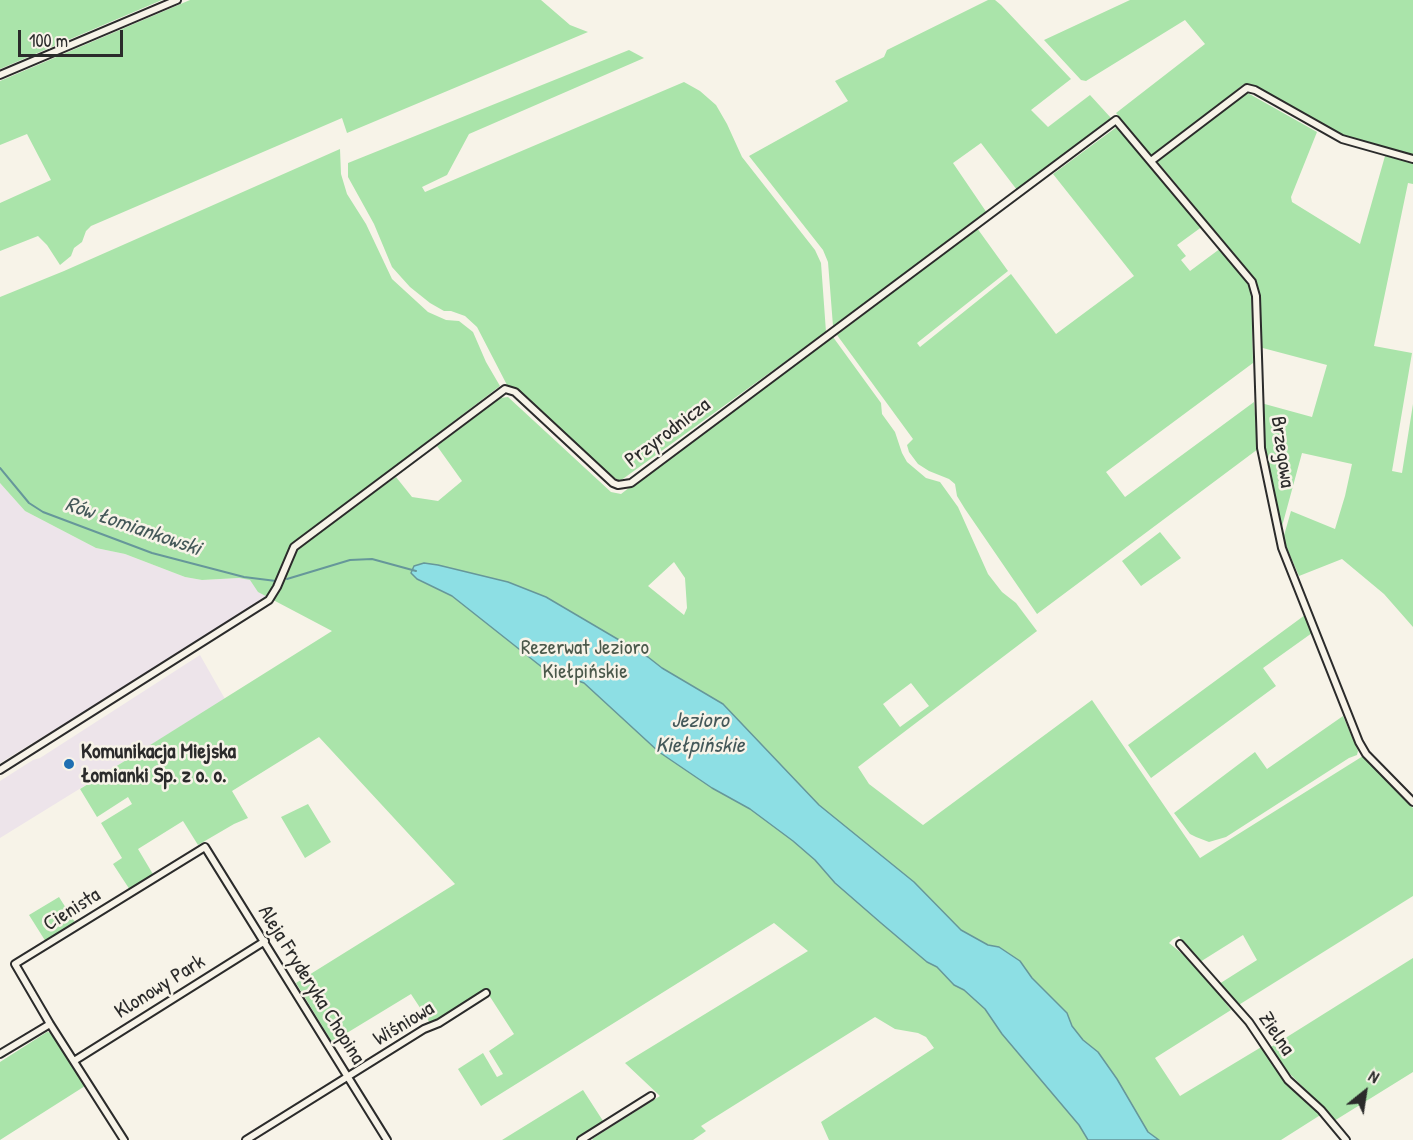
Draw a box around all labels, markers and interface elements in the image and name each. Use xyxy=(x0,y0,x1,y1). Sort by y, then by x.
scale bar xyxy=(21,18,126,56)
text: 100 m xyxy=(29,28,68,53)
street label: Przyrodnicza xyxy=(620,393,716,473)
street label: Brzegowa xyxy=(1265,415,1299,489)
water label: Rów Łomiankowski xyxy=(62,491,204,563)
park label: Rezerwat Jezioro Kiełpińskie xyxy=(521,635,649,685)
water label: Jezioro Kiełpińskie xyxy=(655,708,745,760)
place label: Komunikacja Miejska Łomianki Sp. z o. o. xyxy=(81,739,236,789)
marker: Komunikacja Miejska Łomianki Sp. z o. o. xyxy=(62,757,76,771)
street label: Cienista xyxy=(39,883,105,937)
street label: Aleja Fryderyka Chopina xyxy=(252,901,370,1069)
street label: Klonowy Park xyxy=(110,949,210,1025)
street label: Wiśniowa xyxy=(369,996,439,1052)
street label: Zielna xyxy=(1252,1007,1300,1061)
north arrow xyxy=(1335,1062,1395,1122)
text: N xyxy=(1365,1065,1383,1088)

